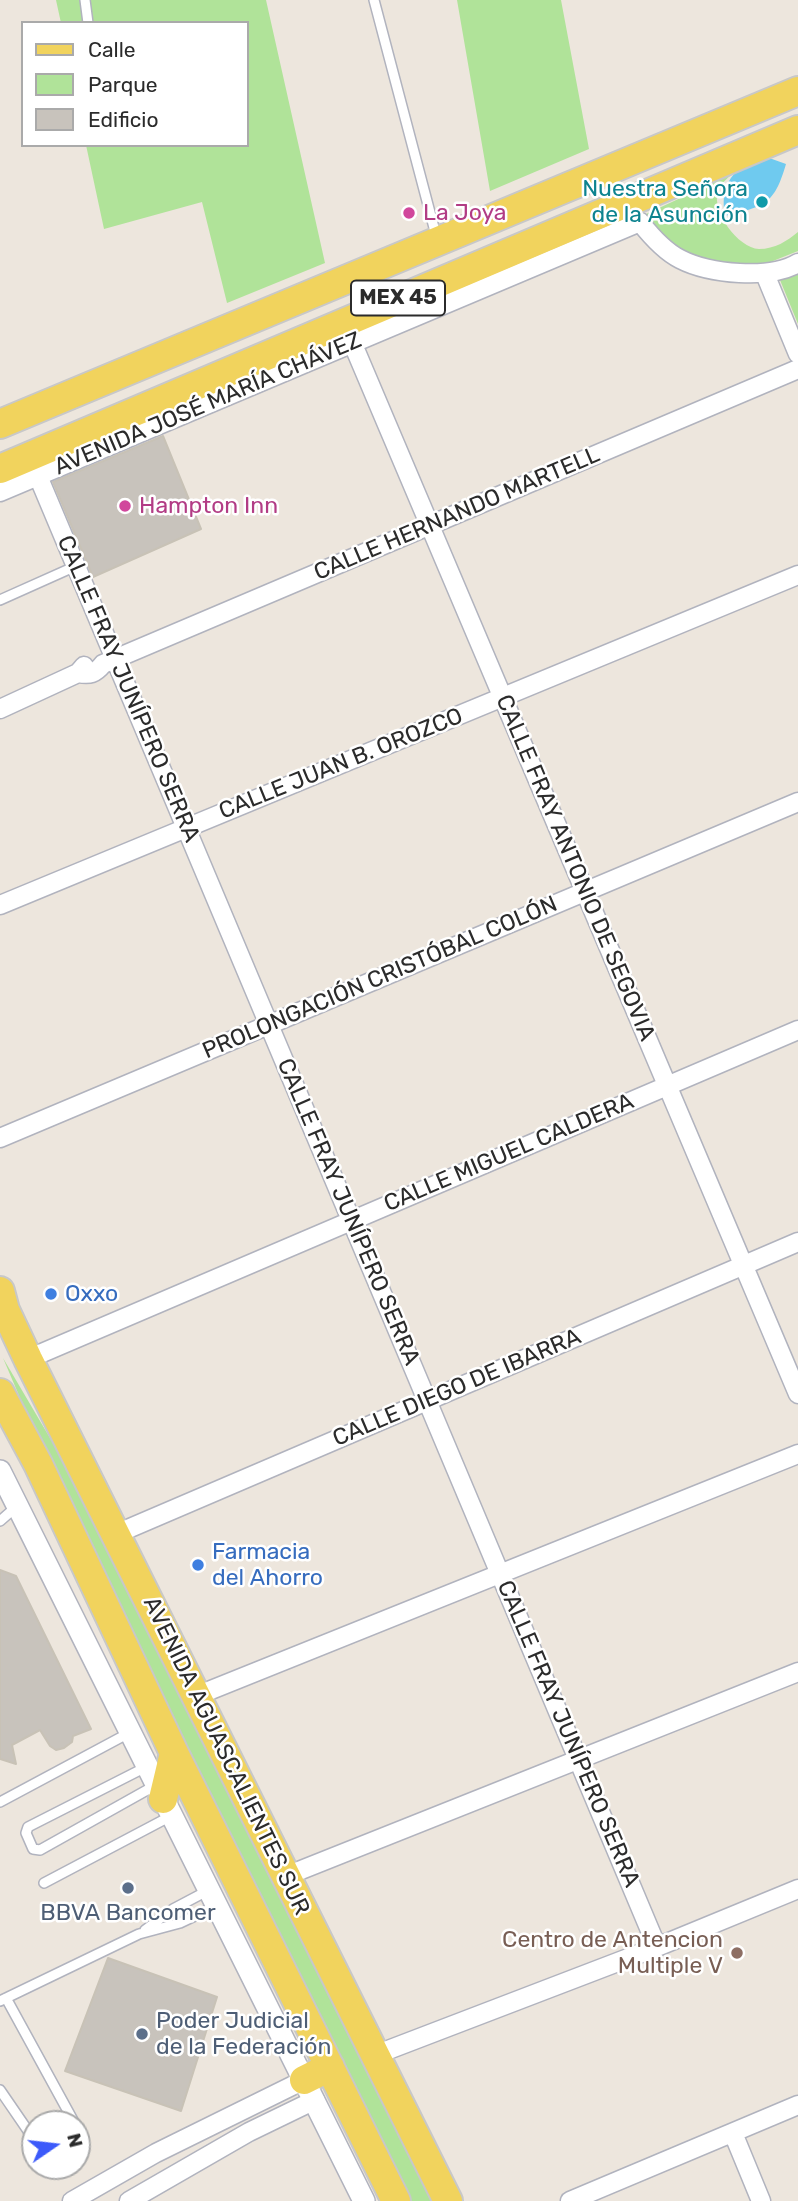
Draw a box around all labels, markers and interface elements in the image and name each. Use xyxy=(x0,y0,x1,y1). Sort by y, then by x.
legend xyxy=(21,21,248,147)
text: Calle xyxy=(88,37,136,62)
text: Parque xyxy=(88,72,158,97)
text: Edificio xyxy=(88,107,158,132)
place label: Nuestra Señora de la Asunción xyxy=(582,175,748,229)
marker: Nuestra Señora de la Asunción xyxy=(754,194,770,210)
place label: La Joya xyxy=(423,199,507,227)
marker: La Joya xyxy=(401,205,417,221)
road number: MEX 45 xyxy=(351,280,445,316)
street label: AVENIDA JOSÉ MARÍA CHÁVEZ xyxy=(50,327,366,481)
street label: CALLE HERNANDO MARTELL xyxy=(310,441,604,587)
place label: Hampton Inn xyxy=(139,492,278,520)
marker: Hampton Inn xyxy=(117,498,133,514)
street label: CALLE FRAY JUNÍPERO SERRA xyxy=(51,531,205,847)
street label: CALLE FRAY ANTONIO DE SEGOVIA xyxy=(489,691,661,1045)
street label: CALLE JUAN B. OROZCO xyxy=(215,702,467,826)
street label: PROLONGACIÓN CRISTÓBAL COLÓN xyxy=(199,891,561,1065)
street label: CALLE FRAY JUNÍPERO SERRA xyxy=(271,1054,425,1370)
street label: CALLE MIGUEL CALDERA xyxy=(380,1088,638,1218)
place label: Oxxo xyxy=(65,1280,118,1308)
marker: Oxxo xyxy=(43,1286,59,1302)
street label: CALLE DIEGO DE IBARRA xyxy=(329,1323,585,1453)
place label: Farmacia del Ahorro xyxy=(212,1538,323,1592)
marker: Farmacia del Ahorro xyxy=(190,1557,206,1573)
street label: CALLE FRAY JUNÍPERO SERRA xyxy=(491,1576,645,1892)
street label: AVENIDA AGUASCALIENTES SUR xyxy=(137,1592,315,1920)
marker: BBVA Bancomer xyxy=(120,1880,136,1896)
place label: BBVA Bancomer xyxy=(40,1899,216,1927)
place label: Centro de Antencion Multiple V xyxy=(502,1926,723,1980)
marker: Centro de Antencion Multiple V xyxy=(729,1945,745,1961)
place label: Poder Judicial de la Federación xyxy=(156,2007,331,2061)
marker: Poder Judicial de la Federación xyxy=(134,2026,150,2042)
north arrow xyxy=(21,2110,91,2180)
text: N xyxy=(62,2131,88,2150)

